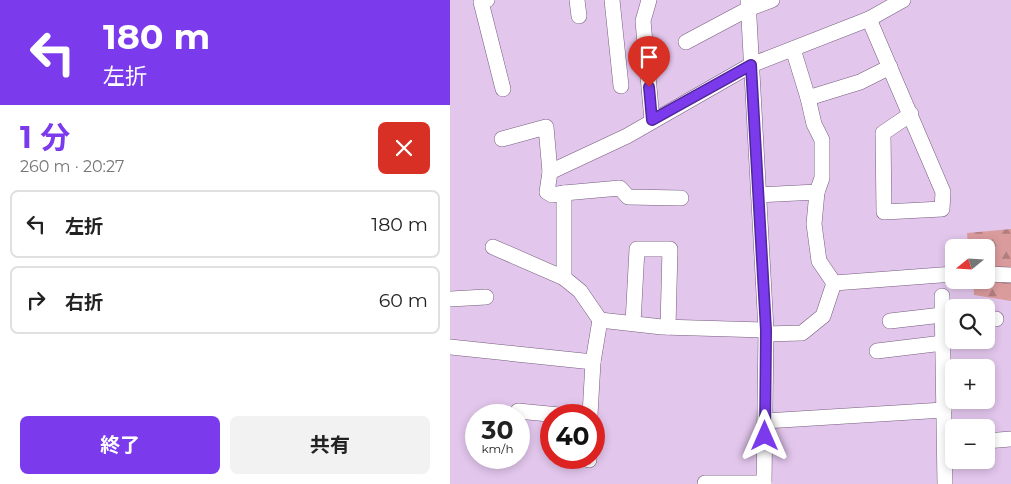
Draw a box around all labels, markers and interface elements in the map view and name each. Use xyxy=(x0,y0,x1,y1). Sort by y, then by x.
text: 180 m xyxy=(103,15,210,58)
icon: left xyxy=(20,20,85,85)
pin xyxy=(628,36,670,87)
icon: arrive xyxy=(635,43,663,71)
text: 左折 xyxy=(103,63,147,90)
text: 1 分 xyxy=(20,119,70,156)
button: close xyxy=(378,122,430,174)
text: 260 m · 20:27 xyxy=(20,157,125,176)
icon: left xyxy=(22,210,50,238)
text: 180 m xyxy=(371,213,428,236)
text: 左折 xyxy=(65,215,103,238)
north arrow xyxy=(945,239,995,289)
map controls xyxy=(945,239,995,469)
icon: right xyxy=(22,286,50,314)
text: 60 m xyxy=(379,289,428,312)
text: 右折 xyxy=(65,291,103,314)
button: search xyxy=(945,299,995,349)
button: + xyxy=(945,359,995,409)
speed limit sign: 40 xyxy=(540,404,605,469)
position arrow xyxy=(738,409,790,461)
text: 30 xyxy=(482,415,513,445)
button: 終了 xyxy=(20,416,220,474)
button: 共有 xyxy=(230,416,430,474)
button: − xyxy=(945,419,995,469)
text: km/h xyxy=(481,441,514,456)

